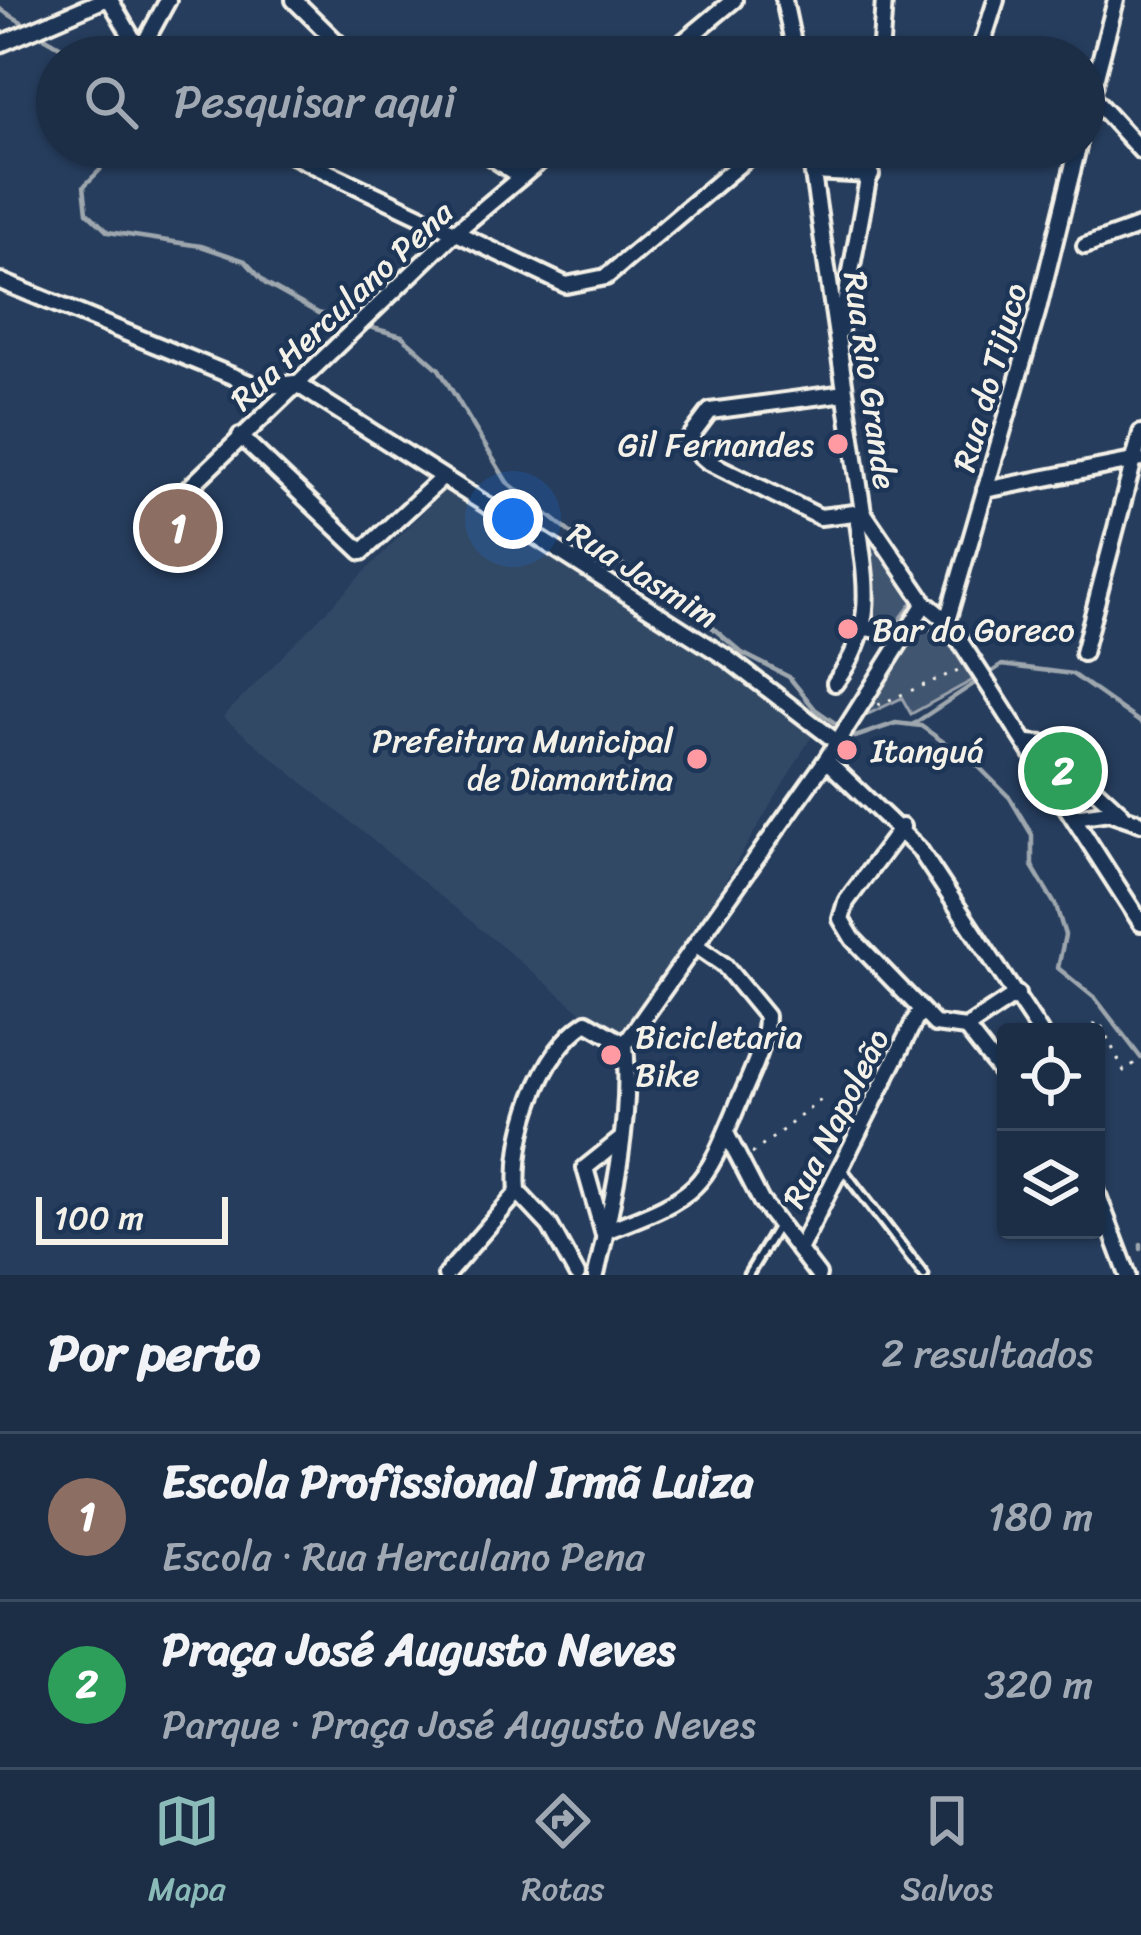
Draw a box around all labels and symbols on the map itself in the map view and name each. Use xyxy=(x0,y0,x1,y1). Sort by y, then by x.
street label: Rua Herculano Pena xyxy=(216,185,468,426)
street label: Rua Rio Grande xyxy=(826,268,914,493)
street label: Rua do Tijuco xyxy=(935,276,1045,478)
place label: Gil Fernandes xyxy=(618,416,814,474)
marker: Gil Fernandes xyxy=(825,431,851,457)
pin: 1 xyxy=(139,483,217,573)
your location xyxy=(483,489,543,549)
street label: Rua Jasmim xyxy=(556,505,731,644)
place label: Bar do Goreco xyxy=(872,601,1075,659)
marker: Bar do Goreco xyxy=(835,616,861,642)
place label: Prefeitura Municipal de Diamantina xyxy=(372,712,674,808)
place label: Itanguá xyxy=(870,722,984,780)
pin: 2 xyxy=(1024,726,1102,816)
marker: Itanguá xyxy=(834,737,860,763)
marker: Prefeitura Municipal de Diamantina xyxy=(684,746,710,772)
place label: Bicicletaria Bike xyxy=(635,1008,803,1104)
street label: Rua Napoleão xyxy=(766,1018,906,1219)
marker: Bicicletaria Bike xyxy=(598,1042,624,1068)
scale bar xyxy=(36,1191,228,1244)

